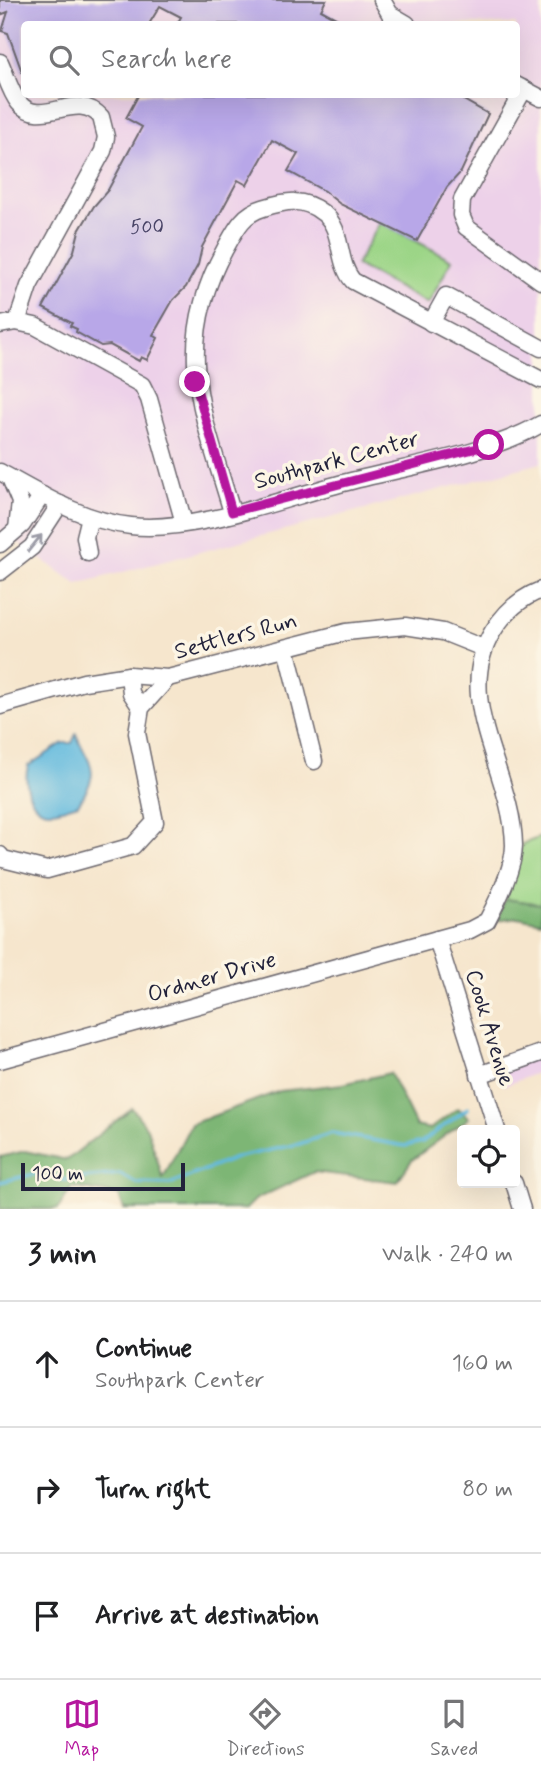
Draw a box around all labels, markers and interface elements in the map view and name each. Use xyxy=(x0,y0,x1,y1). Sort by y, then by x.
search box xyxy=(21,21,520,98)
icon: search xyxy=(45,41,83,79)
text: Search here xyxy=(101,43,232,77)
house number: 500 xyxy=(130,215,164,240)
route end xyxy=(179,366,210,397)
street label: Southpark Center xyxy=(251,424,423,497)
route start xyxy=(473,429,504,460)
one-way arrow xyxy=(27,534,43,552)
street label: Settlers Run xyxy=(171,606,301,668)
street label: Ordner Drive xyxy=(144,945,280,1011)
street label: Cook Avenue xyxy=(457,966,521,1090)
map controls xyxy=(457,1125,520,1188)
button: locate xyxy=(457,1125,520,1188)
scale bar xyxy=(21,1160,186,1192)
text: 100 m xyxy=(32,1162,83,1187)
text: 3 min xyxy=(28,1235,97,1274)
text: Walk · 240 m xyxy=(382,1240,513,1270)
text: Continue xyxy=(95,1332,192,1366)
icon: ahead xyxy=(28,1345,66,1383)
text: 160 m xyxy=(452,1349,513,1379)
text: Southpark Center xyxy=(95,1366,265,1396)
icon: right xyxy=(28,1471,66,1509)
text: Turn right xyxy=(95,1473,211,1507)
text: 80 m xyxy=(462,1475,513,1505)
icon: arrive xyxy=(28,1597,66,1635)
text: Arrive at destination xyxy=(95,1599,319,1633)
tab: Map xyxy=(63,1695,101,1762)
tab: Directions xyxy=(226,1695,305,1762)
tab: Saved xyxy=(430,1695,478,1762)

